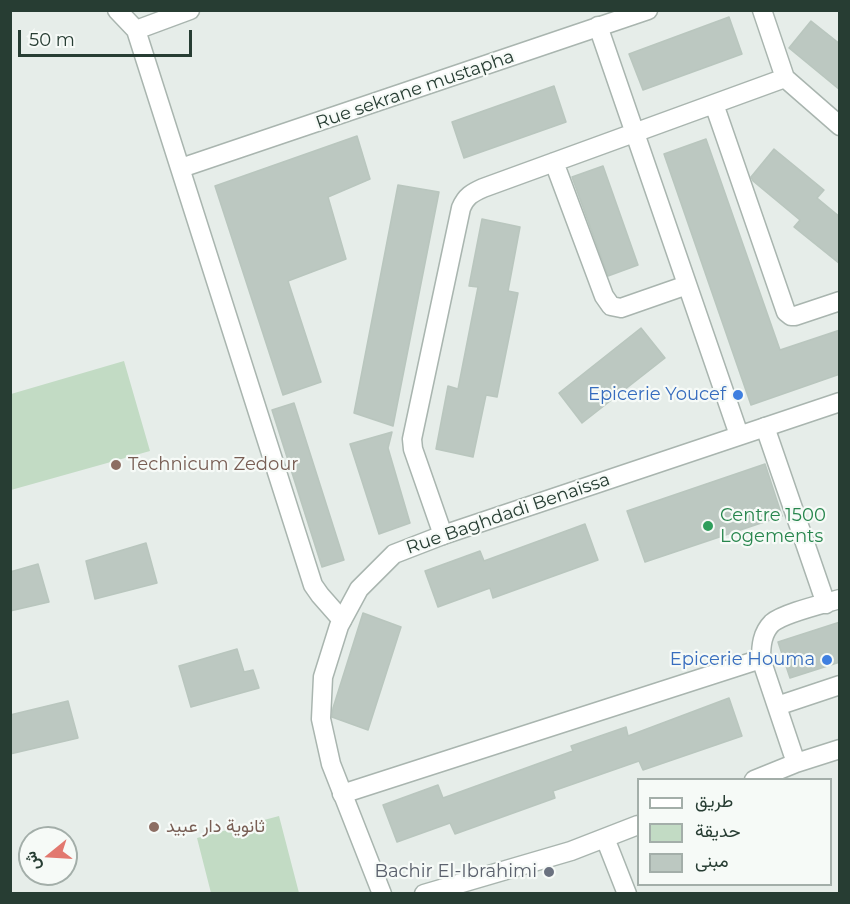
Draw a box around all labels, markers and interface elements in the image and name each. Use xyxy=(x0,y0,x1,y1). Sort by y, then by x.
scale bar xyxy=(21,18,195,56)
text: 50 m xyxy=(29,29,75,51)
street label: Rue sekrane mustapha xyxy=(313,46,517,134)
place label: Epicerie Youcef xyxy=(588,384,726,406)
marker: Epicerie Youcef xyxy=(731,388,745,402)
place label: Technicum Zedour xyxy=(128,454,299,476)
marker: Technicum Zedour xyxy=(109,458,123,472)
street label: Rue Baghdadi Benaissa xyxy=(403,469,613,559)
place label: Centre 1500 Logements xyxy=(720,505,826,548)
marker: Centre 1500 Logements xyxy=(701,519,715,533)
place label: Epicerie Houma xyxy=(670,649,815,671)
marker: Epicerie Houma xyxy=(820,653,834,667)
legend xyxy=(637,778,832,886)
text: طريق xyxy=(695,790,733,812)
place label: ثانوية دار عبيد xyxy=(166,816,265,838)
marker: ثانوية دار عبيد xyxy=(147,820,161,834)
text: حديقة xyxy=(695,820,741,842)
north arrow xyxy=(18,826,78,886)
text: ش xyxy=(20,849,44,873)
text: مبنى xyxy=(695,850,729,872)
place label: Bachir El-Ibrahimi xyxy=(374,861,537,883)
marker: Bachir El-Ibrahimi xyxy=(542,865,556,879)

